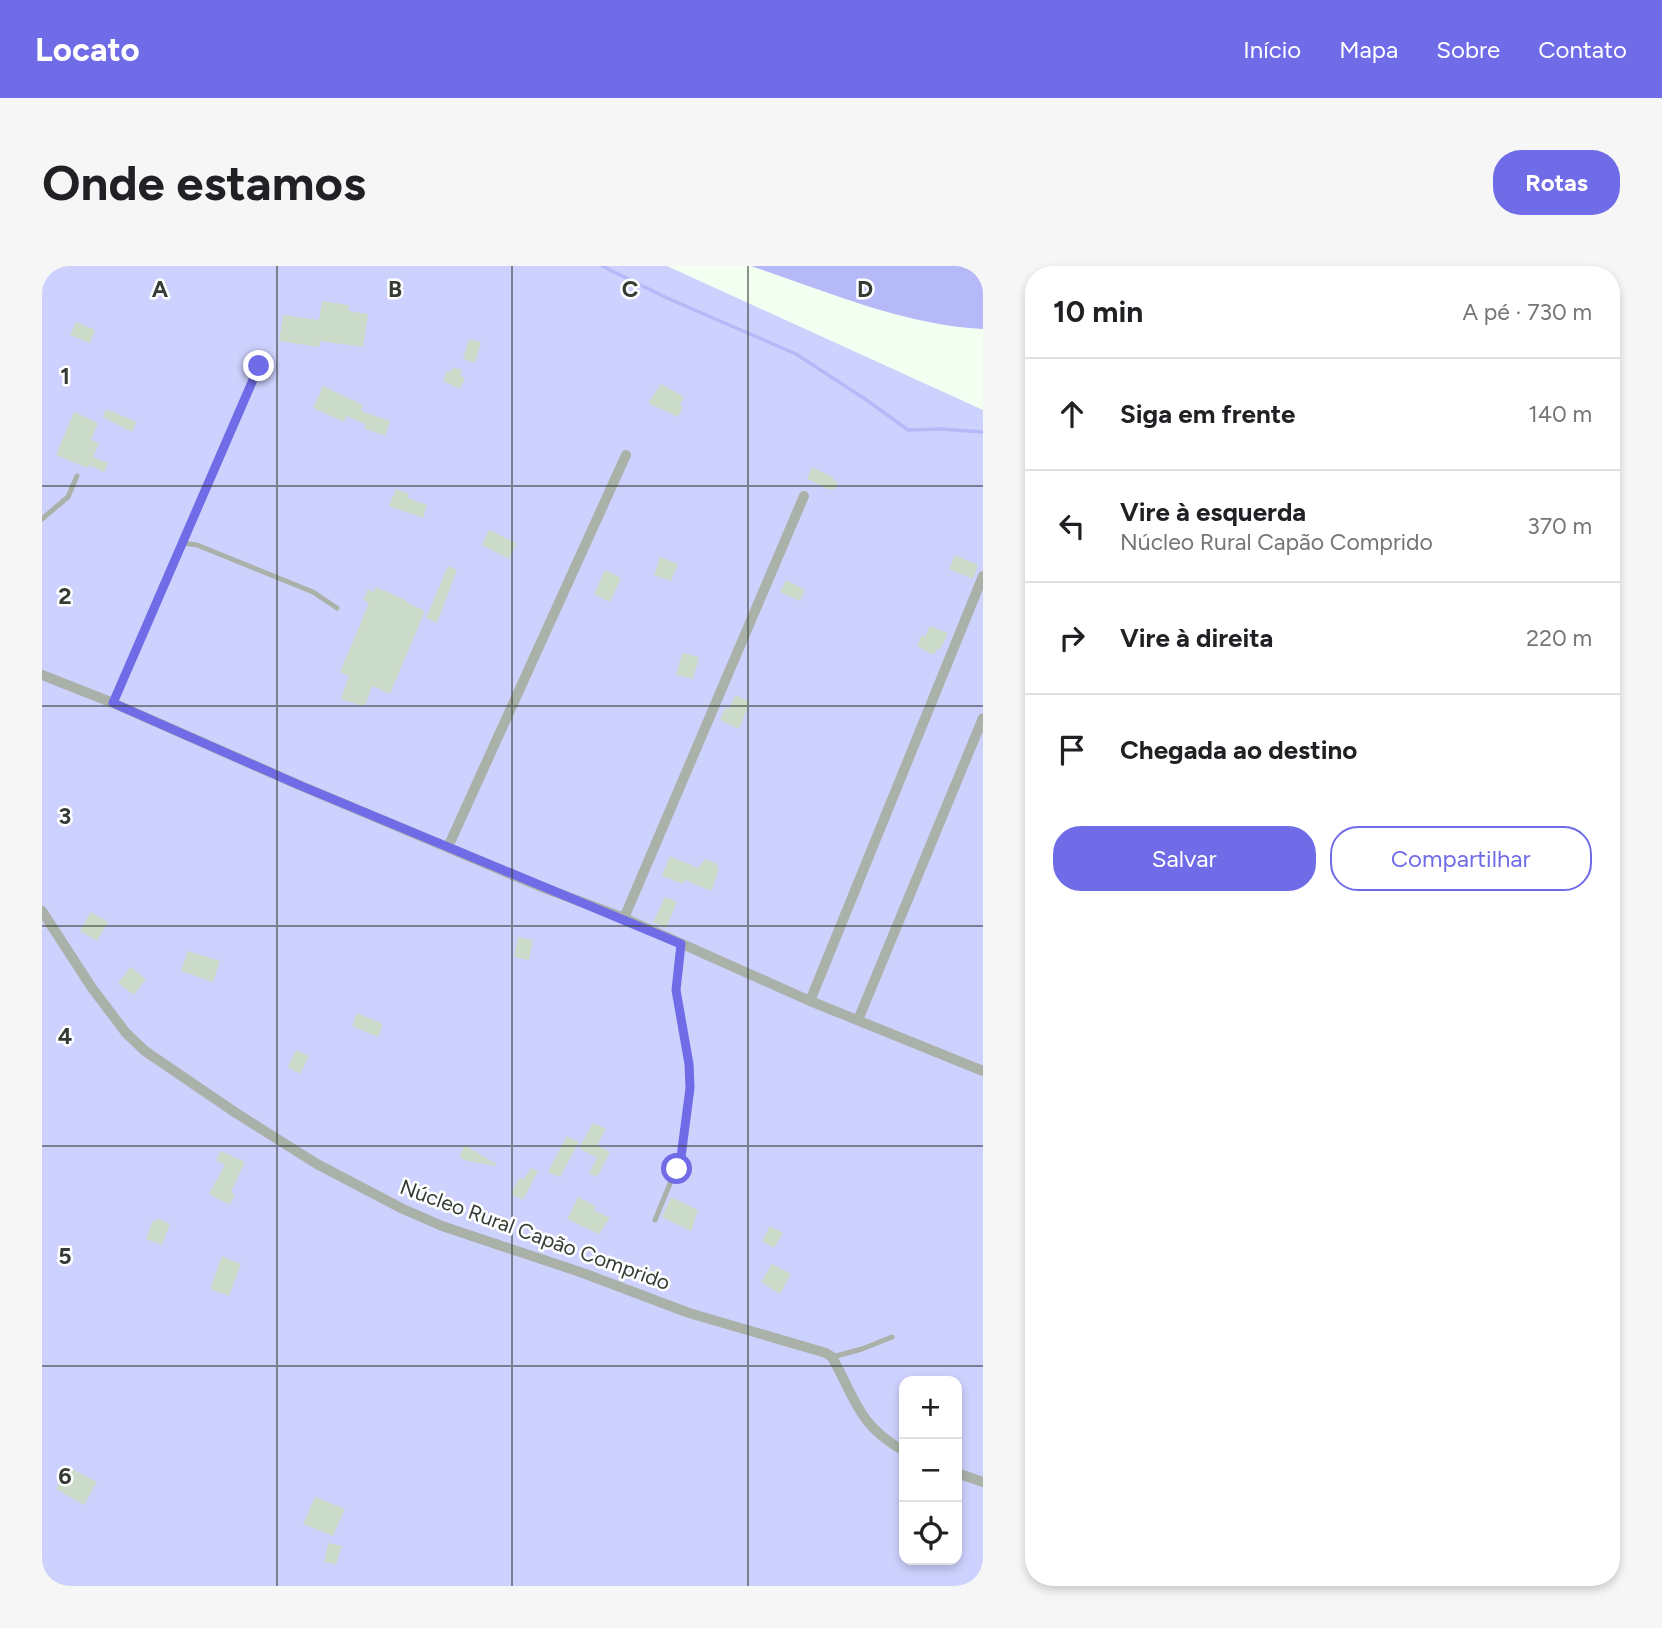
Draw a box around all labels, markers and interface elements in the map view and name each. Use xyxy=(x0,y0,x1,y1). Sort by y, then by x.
text: Locato xyxy=(35,30,140,69)
text: Início xyxy=(1243,35,1301,64)
text: Mapa xyxy=(1339,35,1398,64)
text: Sobre xyxy=(1436,35,1500,64)
text: Contato xyxy=(1538,35,1627,64)
button: Rotas xyxy=(1493,150,1620,215)
text: Onde estamos xyxy=(42,153,366,212)
text: A xyxy=(152,275,169,303)
text: B xyxy=(388,275,402,303)
text: C xyxy=(622,275,639,303)
text: D xyxy=(857,275,873,303)
text: 10 min xyxy=(1053,293,1143,330)
text: A pé · 730 m xyxy=(1463,298,1592,326)
route end xyxy=(243,350,274,381)
text: 1 xyxy=(60,362,70,390)
icon: ahead xyxy=(1053,395,1091,433)
text: Siga em frente xyxy=(1120,398,1295,430)
text: 140 m xyxy=(1528,400,1592,428)
text: Vire à esquerda xyxy=(1120,496,1306,528)
icon: left xyxy=(1053,507,1091,545)
text: 370 m xyxy=(1527,512,1592,540)
text: Núcleo Rural Capão Comprido xyxy=(1120,528,1433,556)
text: 2 xyxy=(58,582,72,610)
icon: right xyxy=(1053,619,1091,657)
text: Vire à direita xyxy=(1120,622,1273,654)
text: 220 m xyxy=(1526,624,1592,652)
icon: arrive xyxy=(1053,731,1091,769)
text: Chegada ao destino xyxy=(1120,734,1357,766)
text: 3 xyxy=(59,802,71,830)
button: Salvar xyxy=(1053,826,1316,891)
button: Compartilhar xyxy=(1330,826,1592,891)
text: 4 xyxy=(58,1022,72,1050)
route start xyxy=(661,1153,692,1184)
street label: Núcleo Rural Capão Comprido xyxy=(397,1174,674,1295)
text: 5 xyxy=(58,1242,72,1270)
map controls xyxy=(899,1376,962,1565)
button: + xyxy=(899,1376,962,1439)
button: − xyxy=(899,1439,962,1502)
text: 6 xyxy=(58,1462,72,1490)
button: locate xyxy=(899,1502,962,1565)

